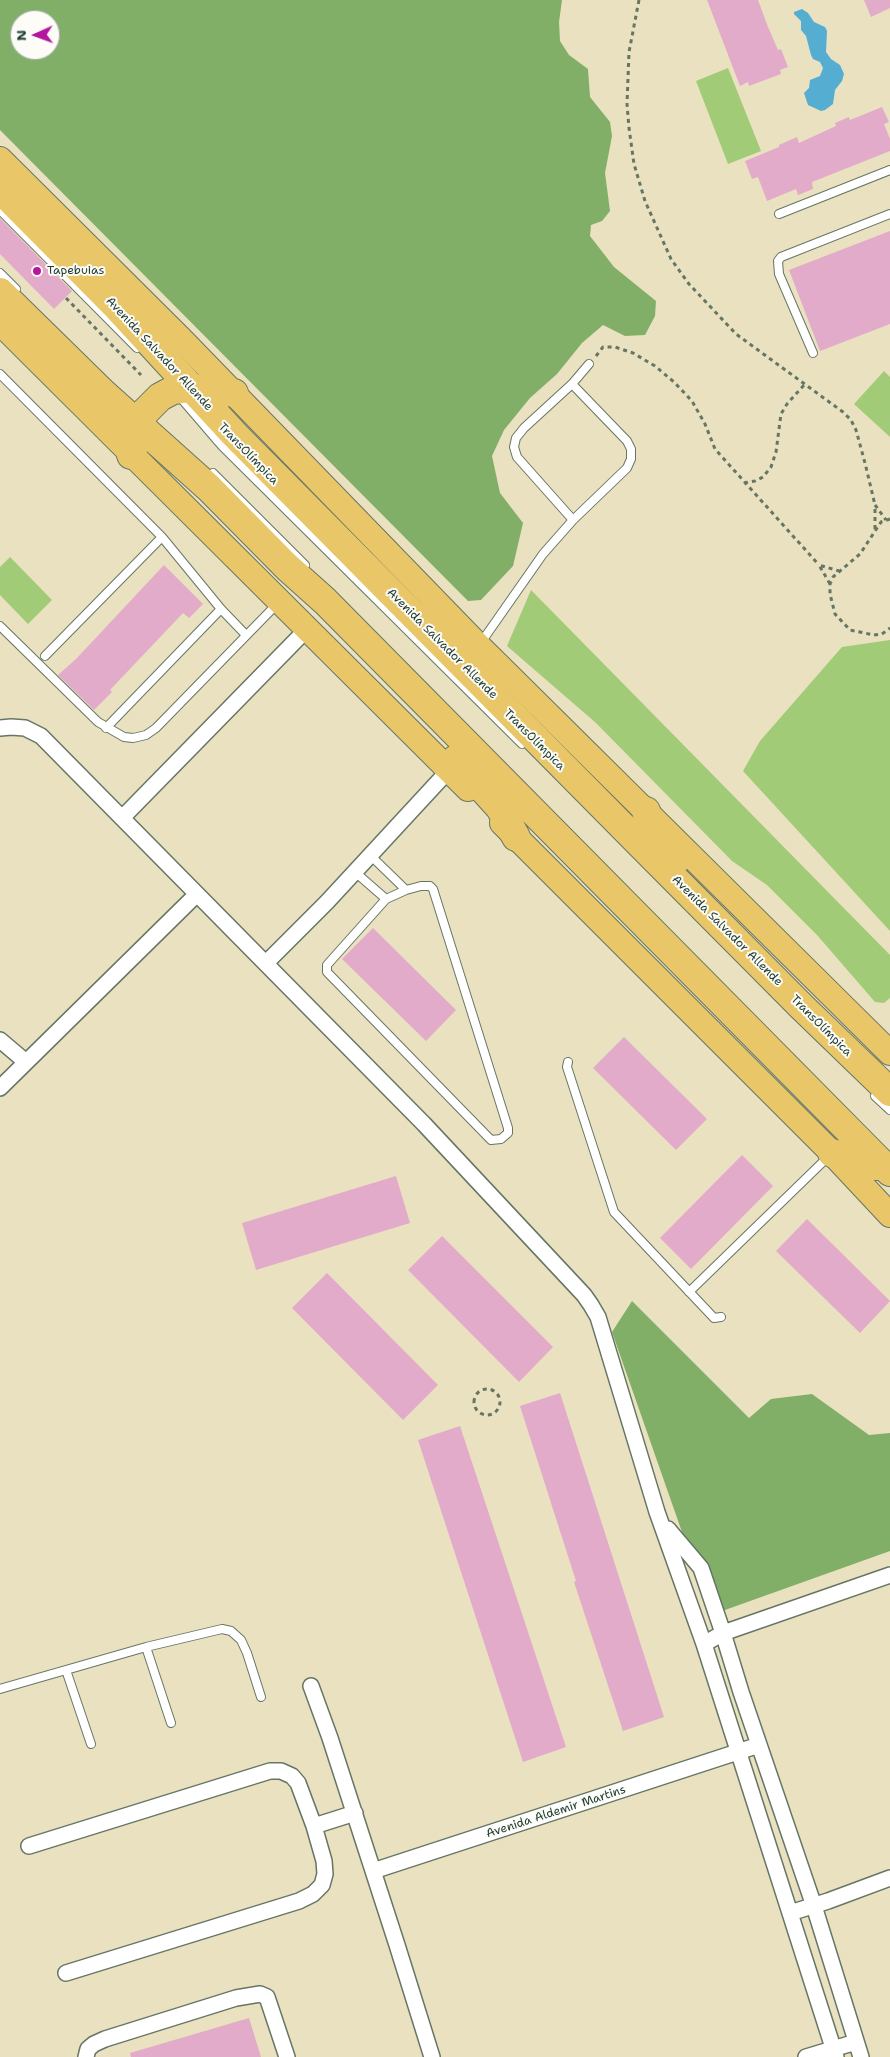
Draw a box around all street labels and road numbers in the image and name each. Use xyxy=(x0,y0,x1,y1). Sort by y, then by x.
street label: Avenida Salvador Allende xyxy=(102,294,216,414)
street label: TransOlímpica xyxy=(215,420,281,488)
street label: Avenida Salvador Allende xyxy=(384,586,500,702)
street label: TransOlímpica xyxy=(500,706,568,774)
street label: Avenida Salvador Allende xyxy=(669,873,785,989)
street label: TransOlímpica xyxy=(787,992,855,1060)
street label: Avenida Aldemir Martins xyxy=(484,1783,628,1841)

